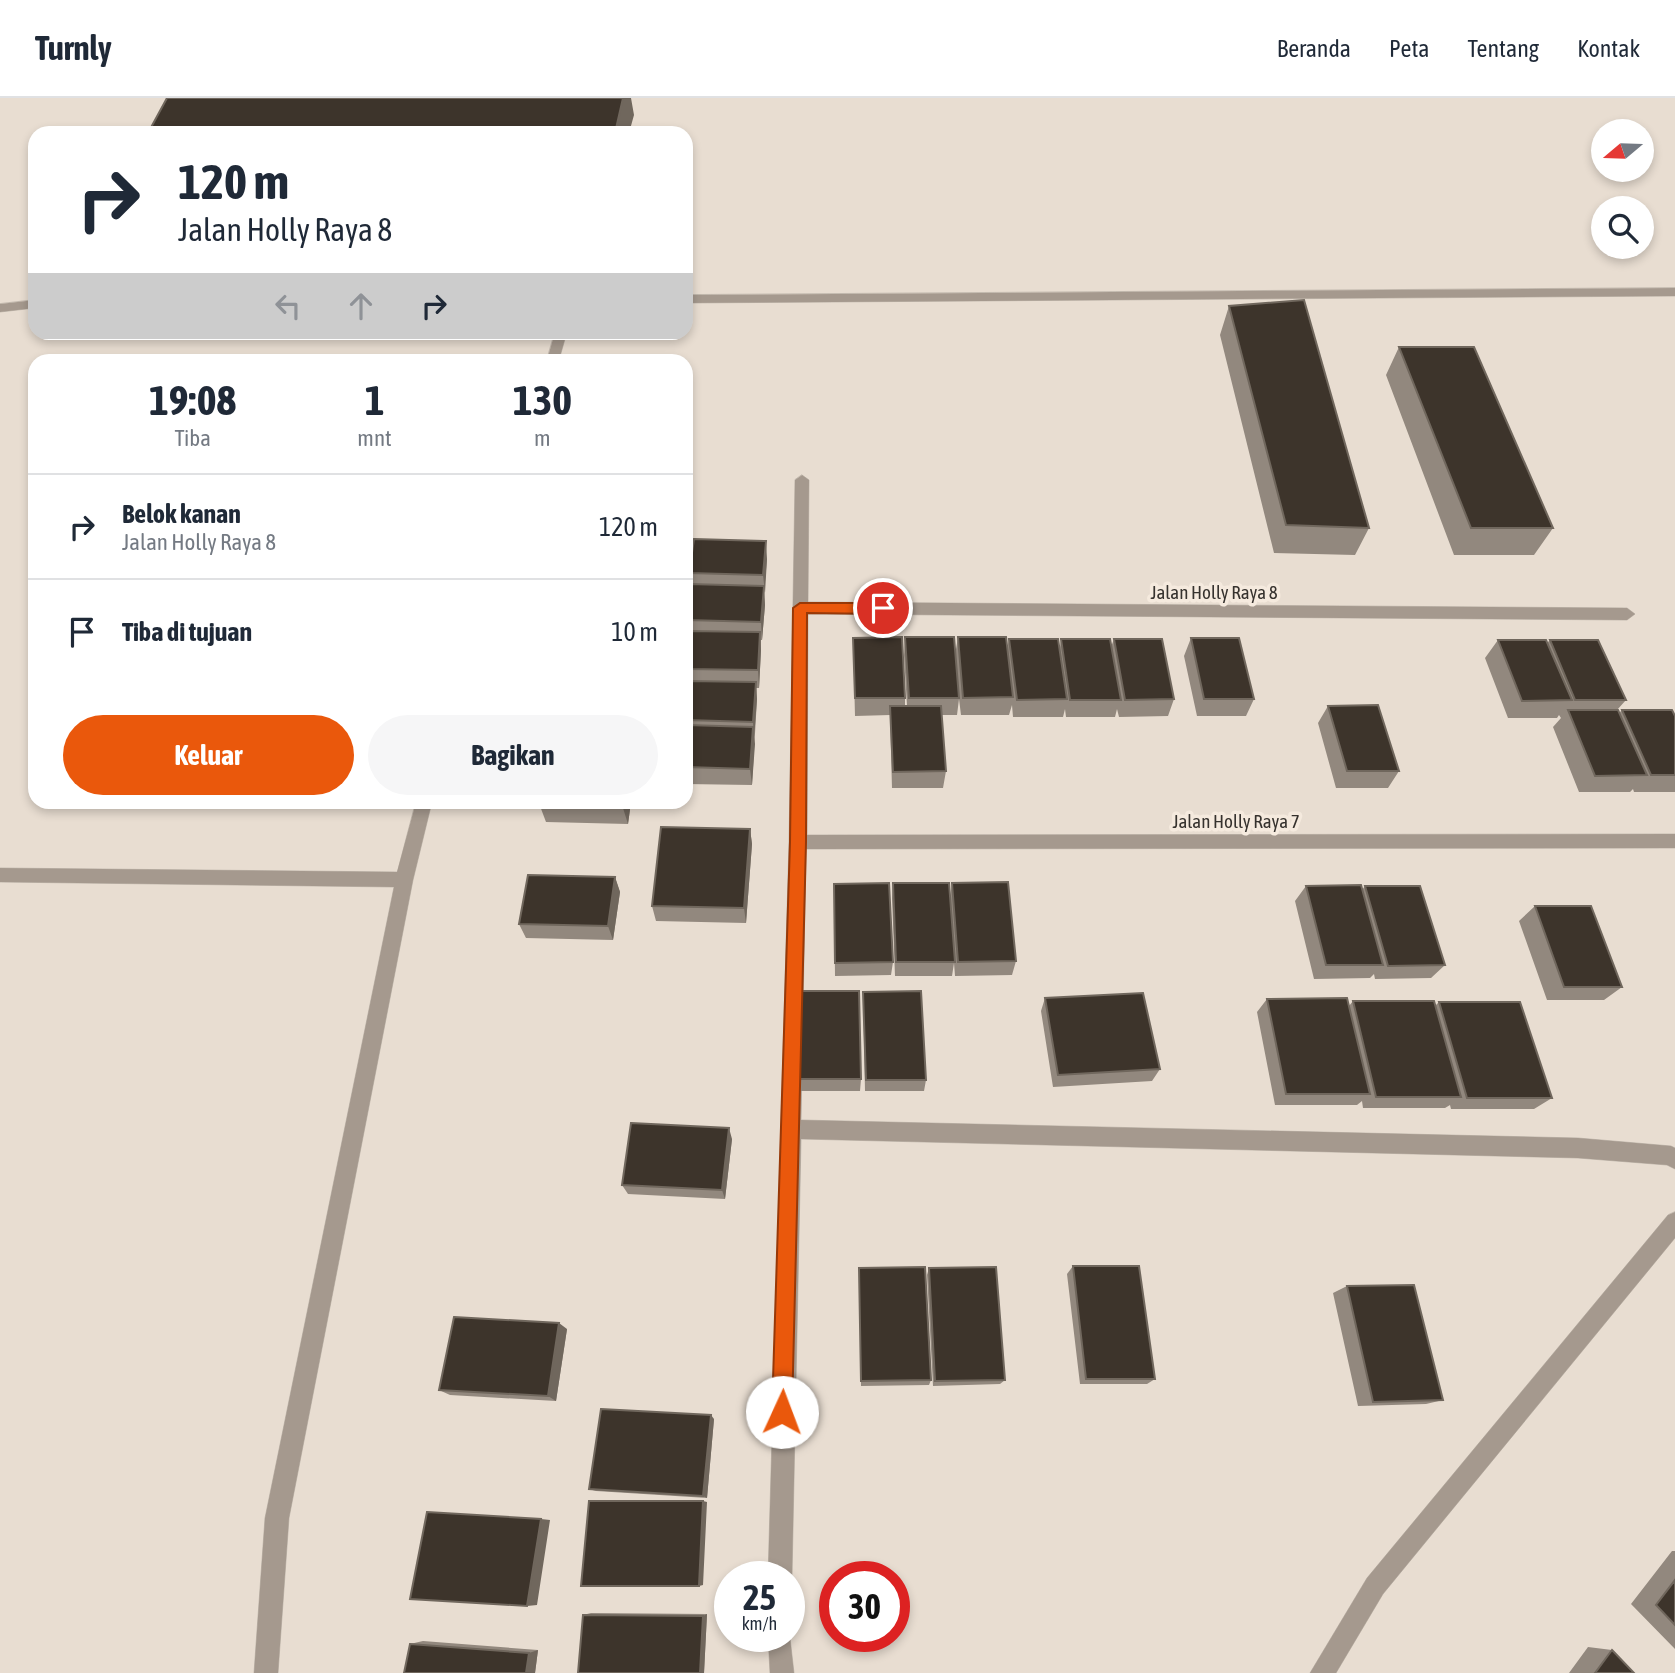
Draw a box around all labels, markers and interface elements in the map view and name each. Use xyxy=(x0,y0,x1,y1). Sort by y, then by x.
text: Turnly xyxy=(35,29,112,67)
text: Beranda xyxy=(1277,35,1351,62)
text: Peta xyxy=(1389,35,1429,62)
text: Tentang xyxy=(1467,35,1539,62)
text: Kontak xyxy=(1577,35,1640,62)
north arrow xyxy=(1591,119,1654,182)
map controls xyxy=(1591,119,1654,259)
text: 120 m xyxy=(178,153,289,209)
icon: right xyxy=(63,154,154,245)
button: search xyxy=(1591,196,1654,259)
text: Jalan Holly Raya 8 xyxy=(178,211,392,248)
icon: left xyxy=(269,287,307,325)
icon: ahead xyxy=(342,287,380,325)
icon: right xyxy=(415,287,453,325)
text: 19:08 xyxy=(149,376,236,424)
text: 1 xyxy=(365,376,384,424)
text: 130 xyxy=(513,376,572,424)
text: Tiba xyxy=(174,425,211,451)
text: mnt xyxy=(357,425,392,451)
text: m xyxy=(534,425,551,451)
text: Belok kanan xyxy=(122,499,241,529)
icon: right xyxy=(63,508,101,546)
text: 120 m xyxy=(599,512,658,542)
text: Jalan Holly Raya 8 xyxy=(122,529,276,555)
pin xyxy=(853,578,913,638)
street label: Jalan Holly Raya 8 xyxy=(1150,581,1278,603)
icon: arrive xyxy=(864,589,902,627)
icon: arrive xyxy=(63,613,101,651)
text: Tiba di tujuan xyxy=(122,617,252,647)
text: 10 m xyxy=(611,617,658,647)
button: Keluar xyxy=(63,715,354,795)
button: Bagikan xyxy=(368,715,658,795)
street label: Jalan Holly Raya 7 xyxy=(1172,810,1300,832)
position arrow xyxy=(745,1375,819,1449)
speed limit sign: 30 xyxy=(819,1561,910,1652)
text: 25 xyxy=(743,1577,776,1617)
text: km/h xyxy=(742,1613,777,1634)

